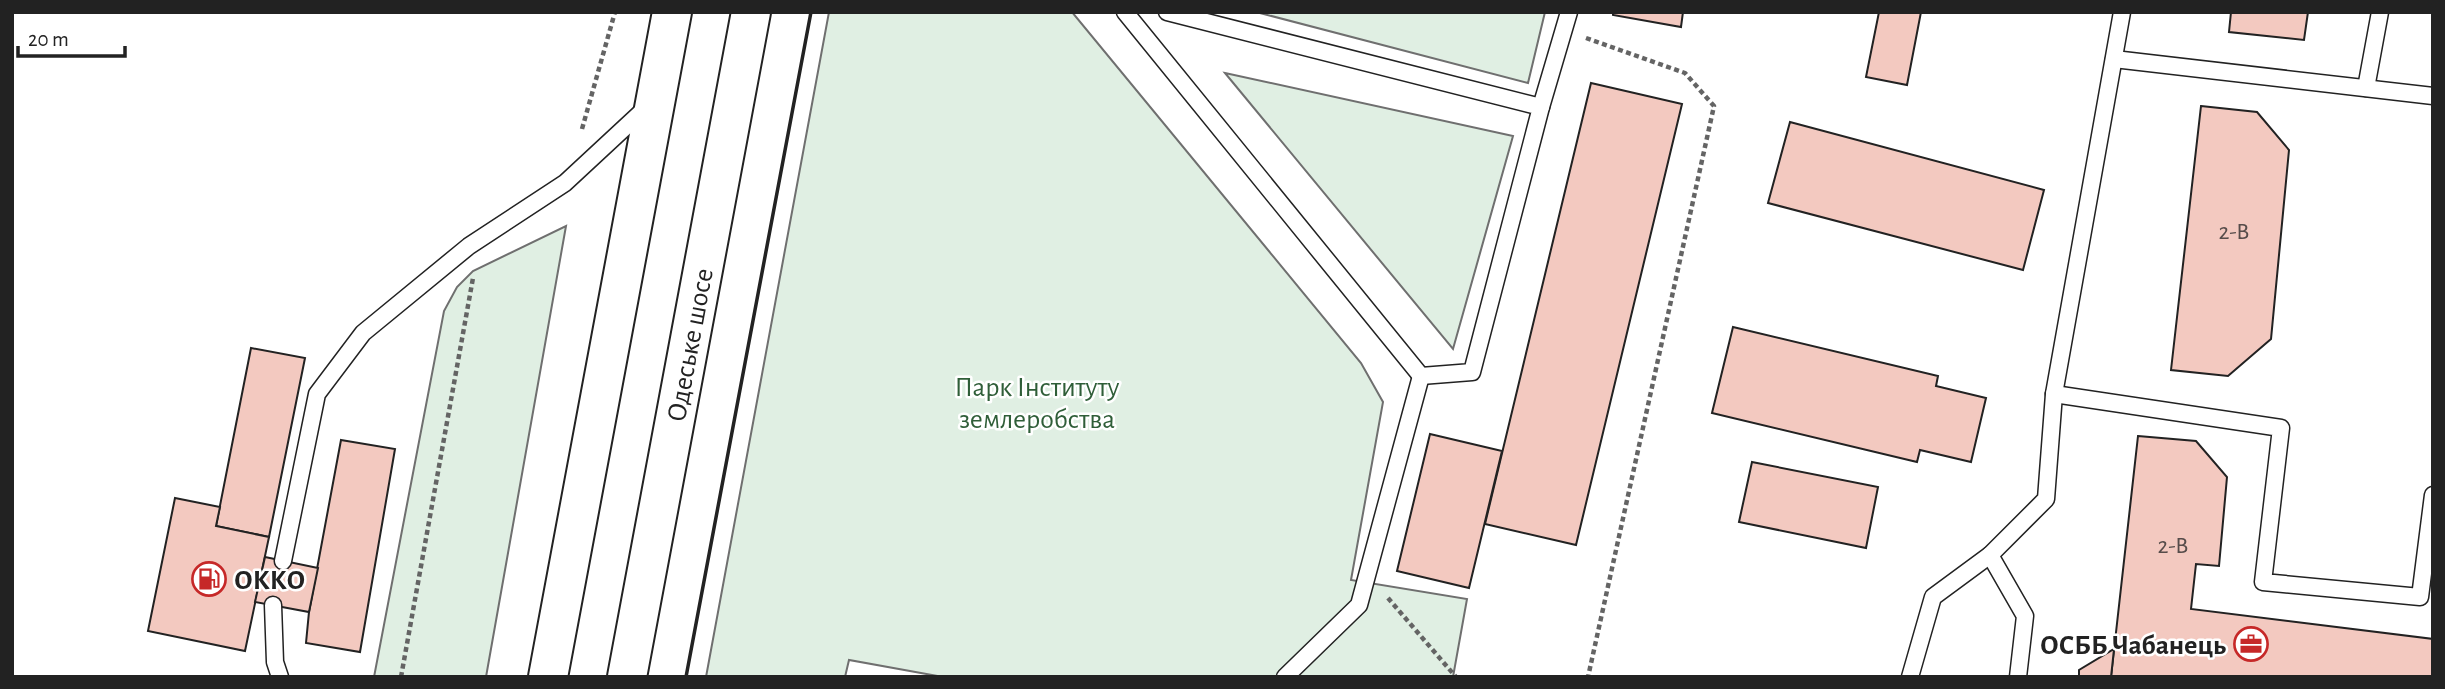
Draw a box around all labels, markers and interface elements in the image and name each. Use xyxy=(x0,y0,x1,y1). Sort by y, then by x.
scale bar xyxy=(18,14,124,58)
text: 20 m xyxy=(28,29,69,50)
house number: 2-В xyxy=(2218,220,2250,244)
street label: Одеське шосе xyxy=(663,266,719,424)
park label: Парк Інституту землеробства xyxy=(954,374,1120,434)
house number: 2-В xyxy=(2157,534,2189,558)
fuel station icon: ОККО xyxy=(190,560,228,598)
place label: ОККО xyxy=(234,567,305,595)
office icon: ОСББ Чабанець xyxy=(2232,625,2270,663)
place label: ОСББ Чабанець xyxy=(2040,632,2226,660)

